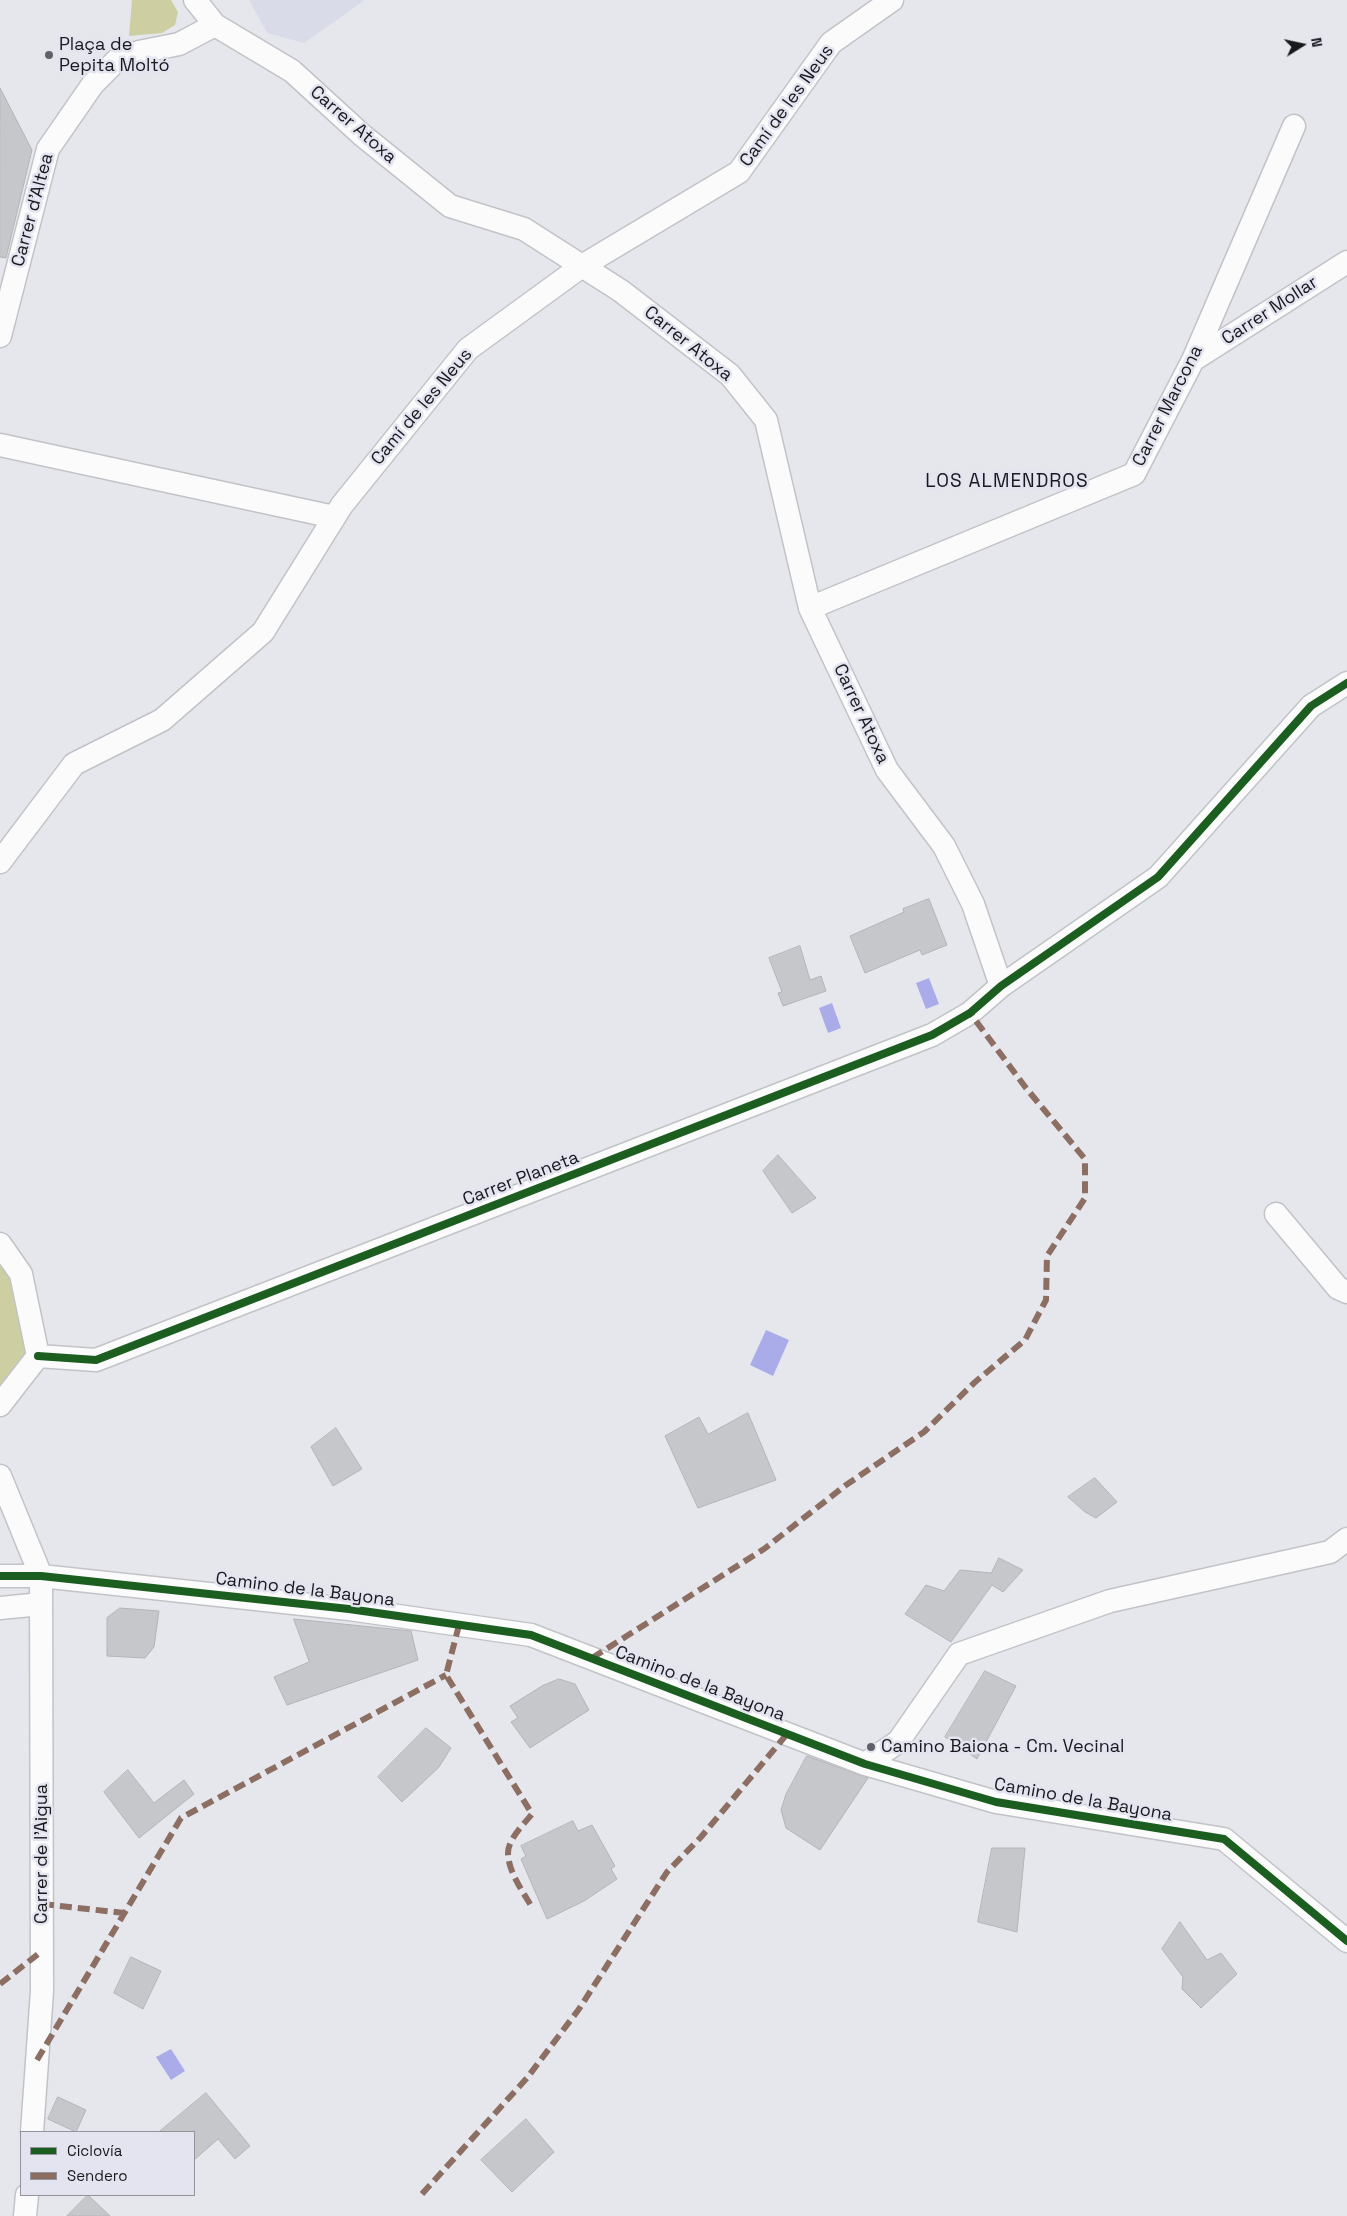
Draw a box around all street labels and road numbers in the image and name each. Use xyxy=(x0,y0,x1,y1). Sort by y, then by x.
street label: Camí de les Neus xyxy=(735,41,839,171)
street label: Carrer Atoxa xyxy=(305,82,401,168)
street label: Carrer d'Altea xyxy=(7,151,59,269)
street label: Carrer Mollar xyxy=(1218,272,1322,350)
street label: Carrer Atoxa xyxy=(639,302,737,386)
street label: Carrer Marcona xyxy=(1128,342,1208,470)
street label: Camí de les Neus xyxy=(367,344,477,470)
street label: Carrer Atoxa xyxy=(828,661,894,767)
street label: Carrer Planeta xyxy=(460,1147,582,1211)
street label: Camino de la Bayona xyxy=(214,1568,396,1612)
street label: Camino de la Bayona xyxy=(612,1642,788,1726)
street label: Camino de la Bayona xyxy=(992,1774,1174,1826)
street label: Carrer de l'Aigua xyxy=(31,1784,53,1924)

